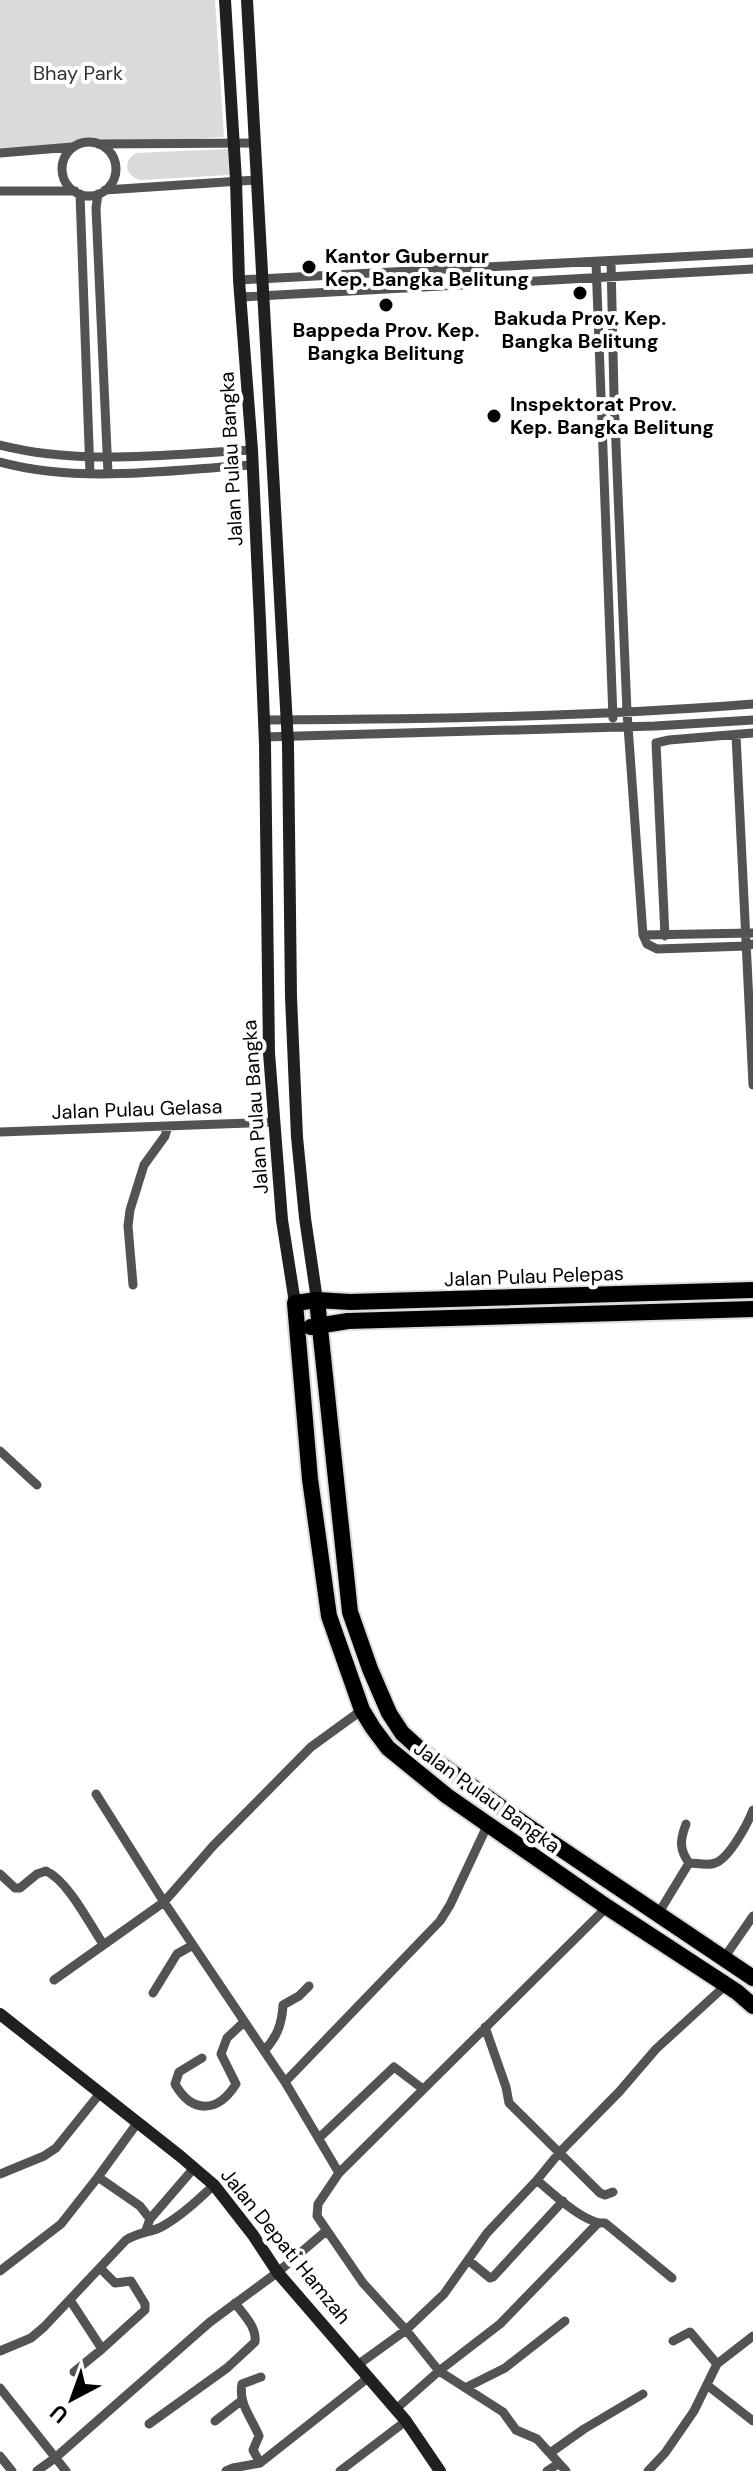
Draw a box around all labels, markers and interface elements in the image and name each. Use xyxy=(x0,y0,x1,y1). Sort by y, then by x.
park label: Bhay Park xyxy=(33,60,123,86)
place label: Kantor Gubernur Kep. Bangka Belitung xyxy=(325,243,529,292)
marker: Kantor Gubernur Kep. Bangka Belitung xyxy=(300,258,318,276)
marker: Bakuda Prov. Kep. Bangka Belitung xyxy=(571,284,589,302)
marker: Bappeda Prov. Kep. Bangka Belitung xyxy=(377,296,395,314)
place label: Bakuda Prov. Kep. Bangka Belitung xyxy=(494,305,666,354)
place label: Bappeda Prov. Kep. Bangka Belitung xyxy=(293,317,479,366)
street label: Jalan Pulau Bangka xyxy=(213,371,249,547)
place label: Inspektorat Prov. Kep. Bangka Belitung xyxy=(510,391,714,440)
marker: Inspektorat Prov. Kep. Bangka Belitung xyxy=(485,407,503,425)
street label: Jalan Pulau Bangka xyxy=(236,1019,274,1195)
street label: Jalan Pulau Gelasa xyxy=(51,1093,223,1125)
street label: Jalan Pulau Pelepas xyxy=(444,1260,624,1292)
street label: Jalan Pulau Bangka xyxy=(409,1735,565,1859)
street label: Jalan Depati Hamzah xyxy=(215,2163,357,2329)
north arrow xyxy=(32,2359,112,2439)
text: U xyxy=(44,2398,74,2430)

